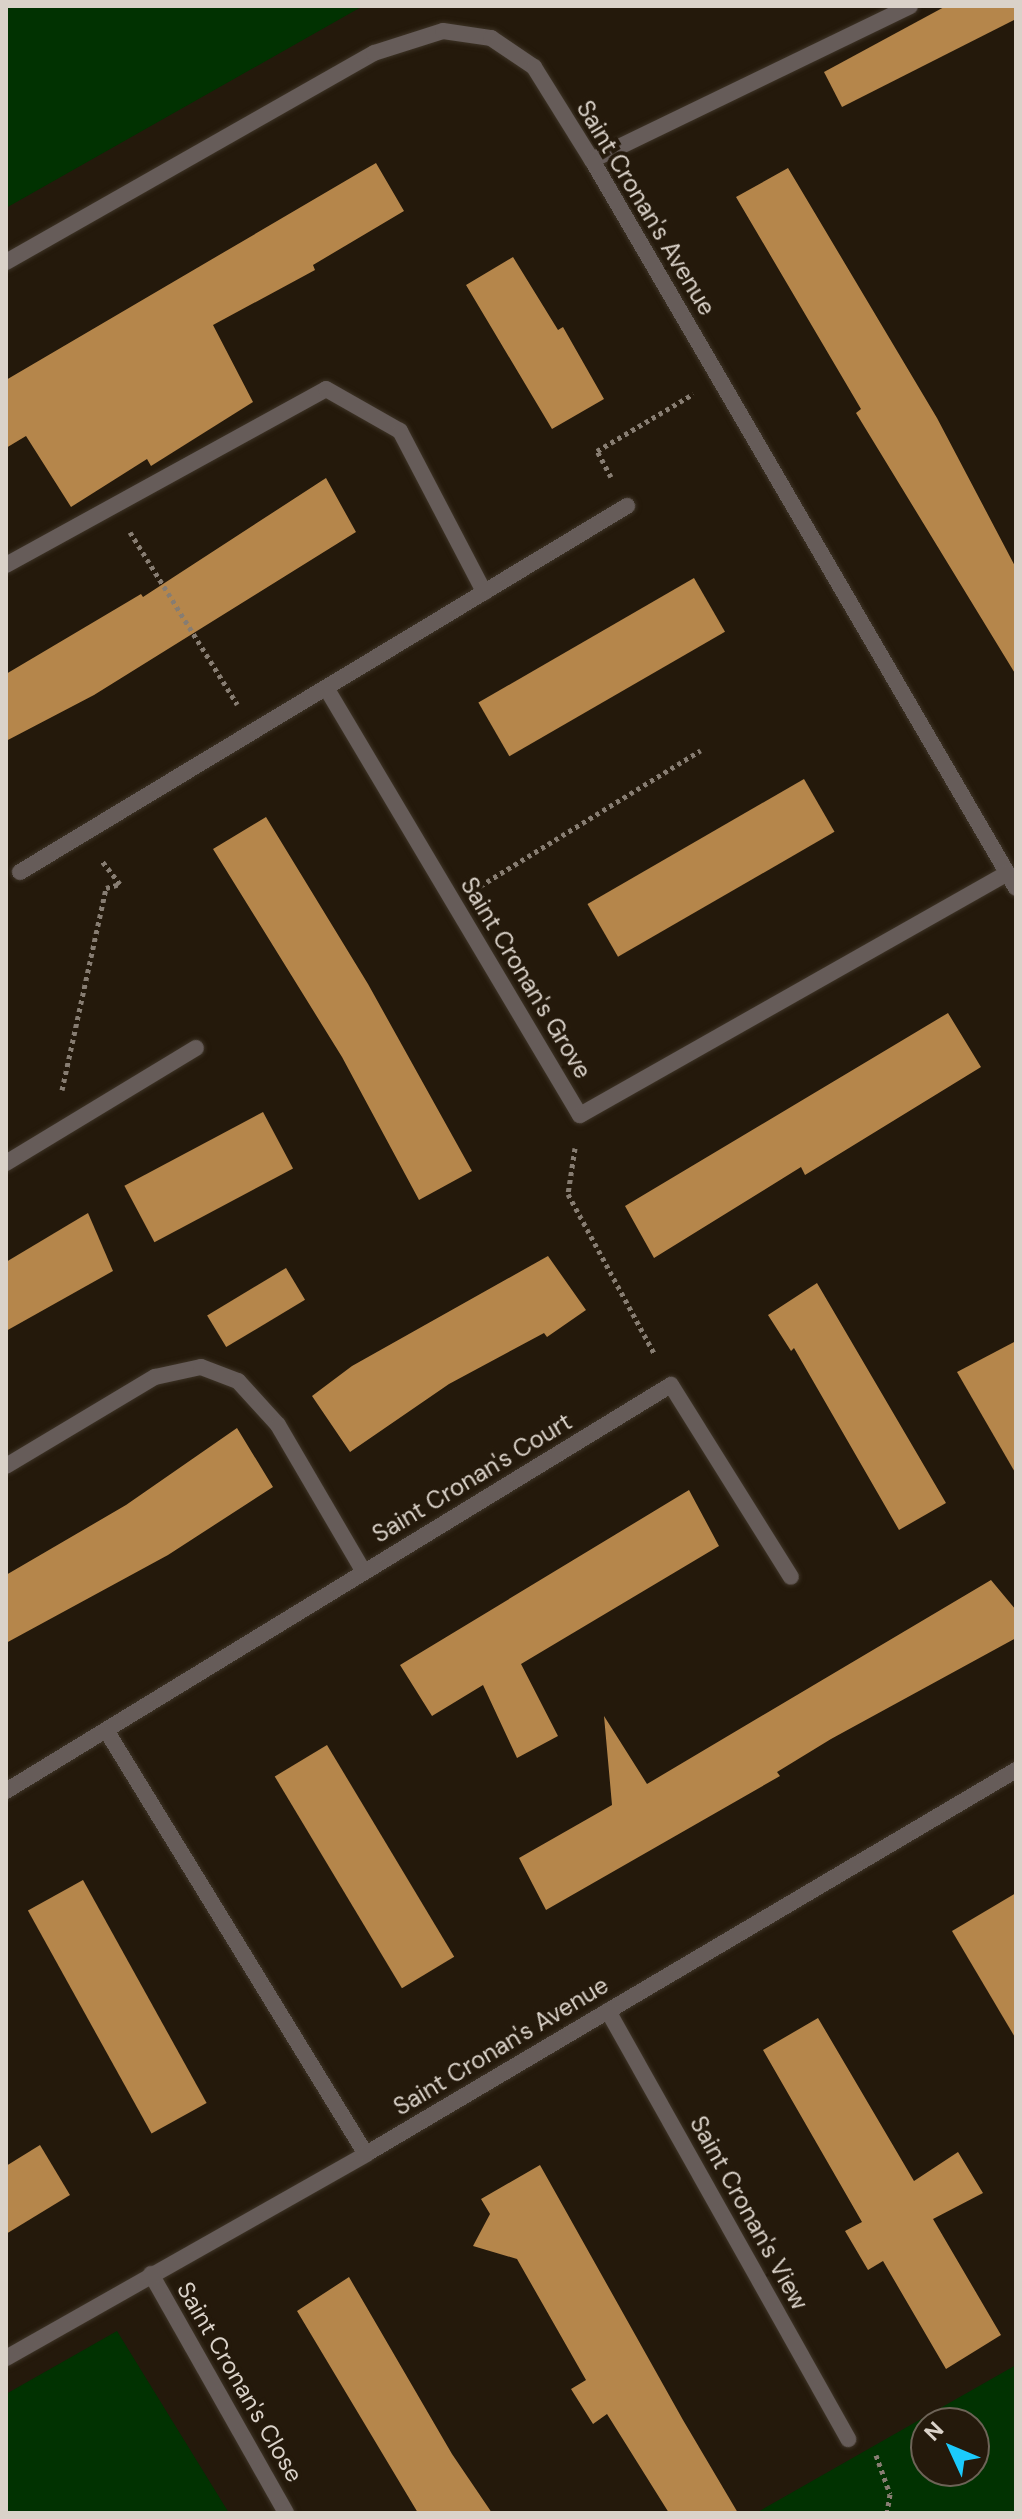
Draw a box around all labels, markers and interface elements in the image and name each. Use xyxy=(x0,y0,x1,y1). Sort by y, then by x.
street label: Saint Cronan's Avenue xyxy=(570,95,722,321)
street label: Saint Cronan's Grove xyxy=(454,872,598,1084)
street label: Saint Cronan's Court xyxy=(367,1407,577,1549)
street label: Saint Cronan's Avenue xyxy=(388,1970,614,2122)
street label: Saint Cronan's View xyxy=(684,2111,814,2315)
street label: Saint Cronan's Close xyxy=(171,2277,309,2487)
north arrow xyxy=(910,2407,990,2487)
text: N xyxy=(918,2416,950,2447)

